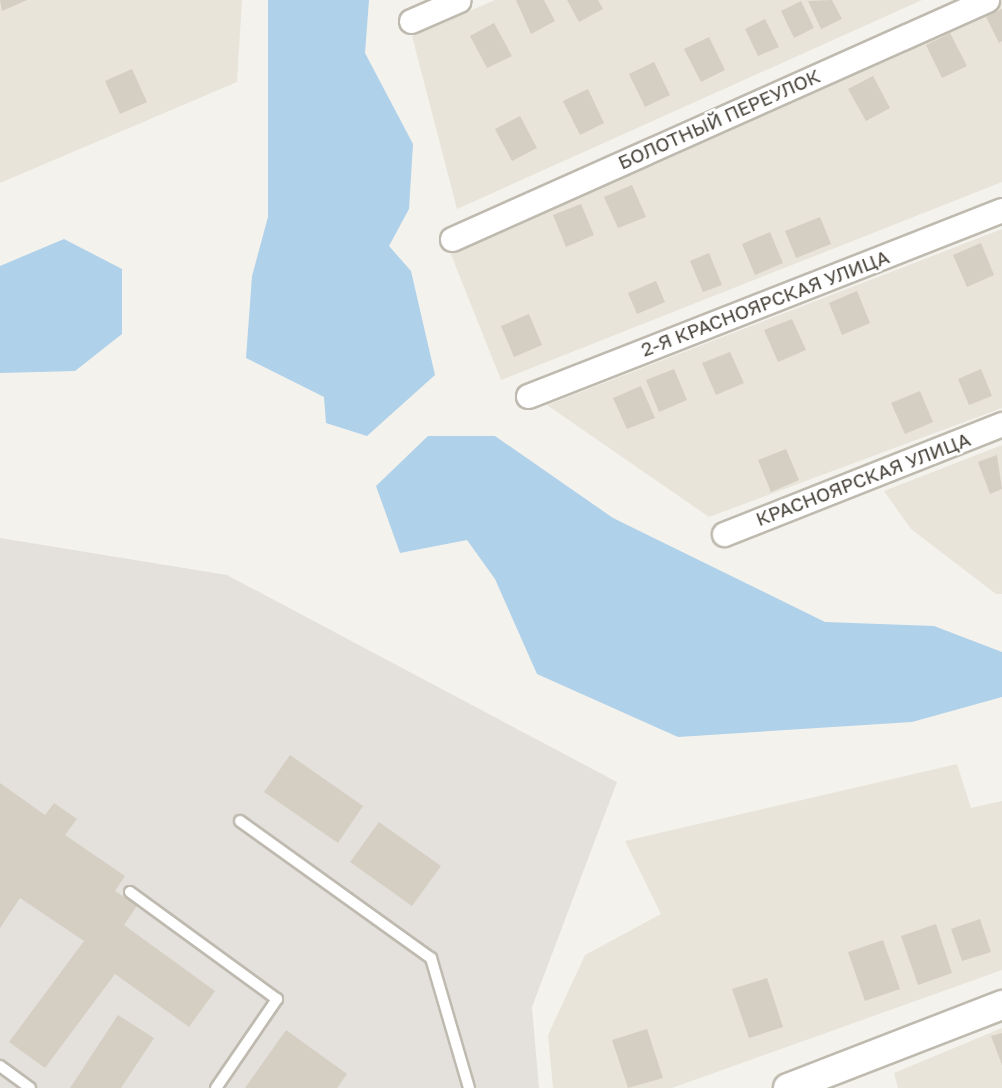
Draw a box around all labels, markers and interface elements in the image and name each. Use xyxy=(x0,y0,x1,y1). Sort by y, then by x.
street label: БОЛОТНЫЙ ПЕРЕУЛОК xyxy=(614,64,824,174)
street label: 2-Я КРАСНОЯРСКАЯ УЛИЦА xyxy=(638,245,892,361)
street label: КРАСНОЯРСКАЯ УЛИЦА xyxy=(752,428,974,530)

